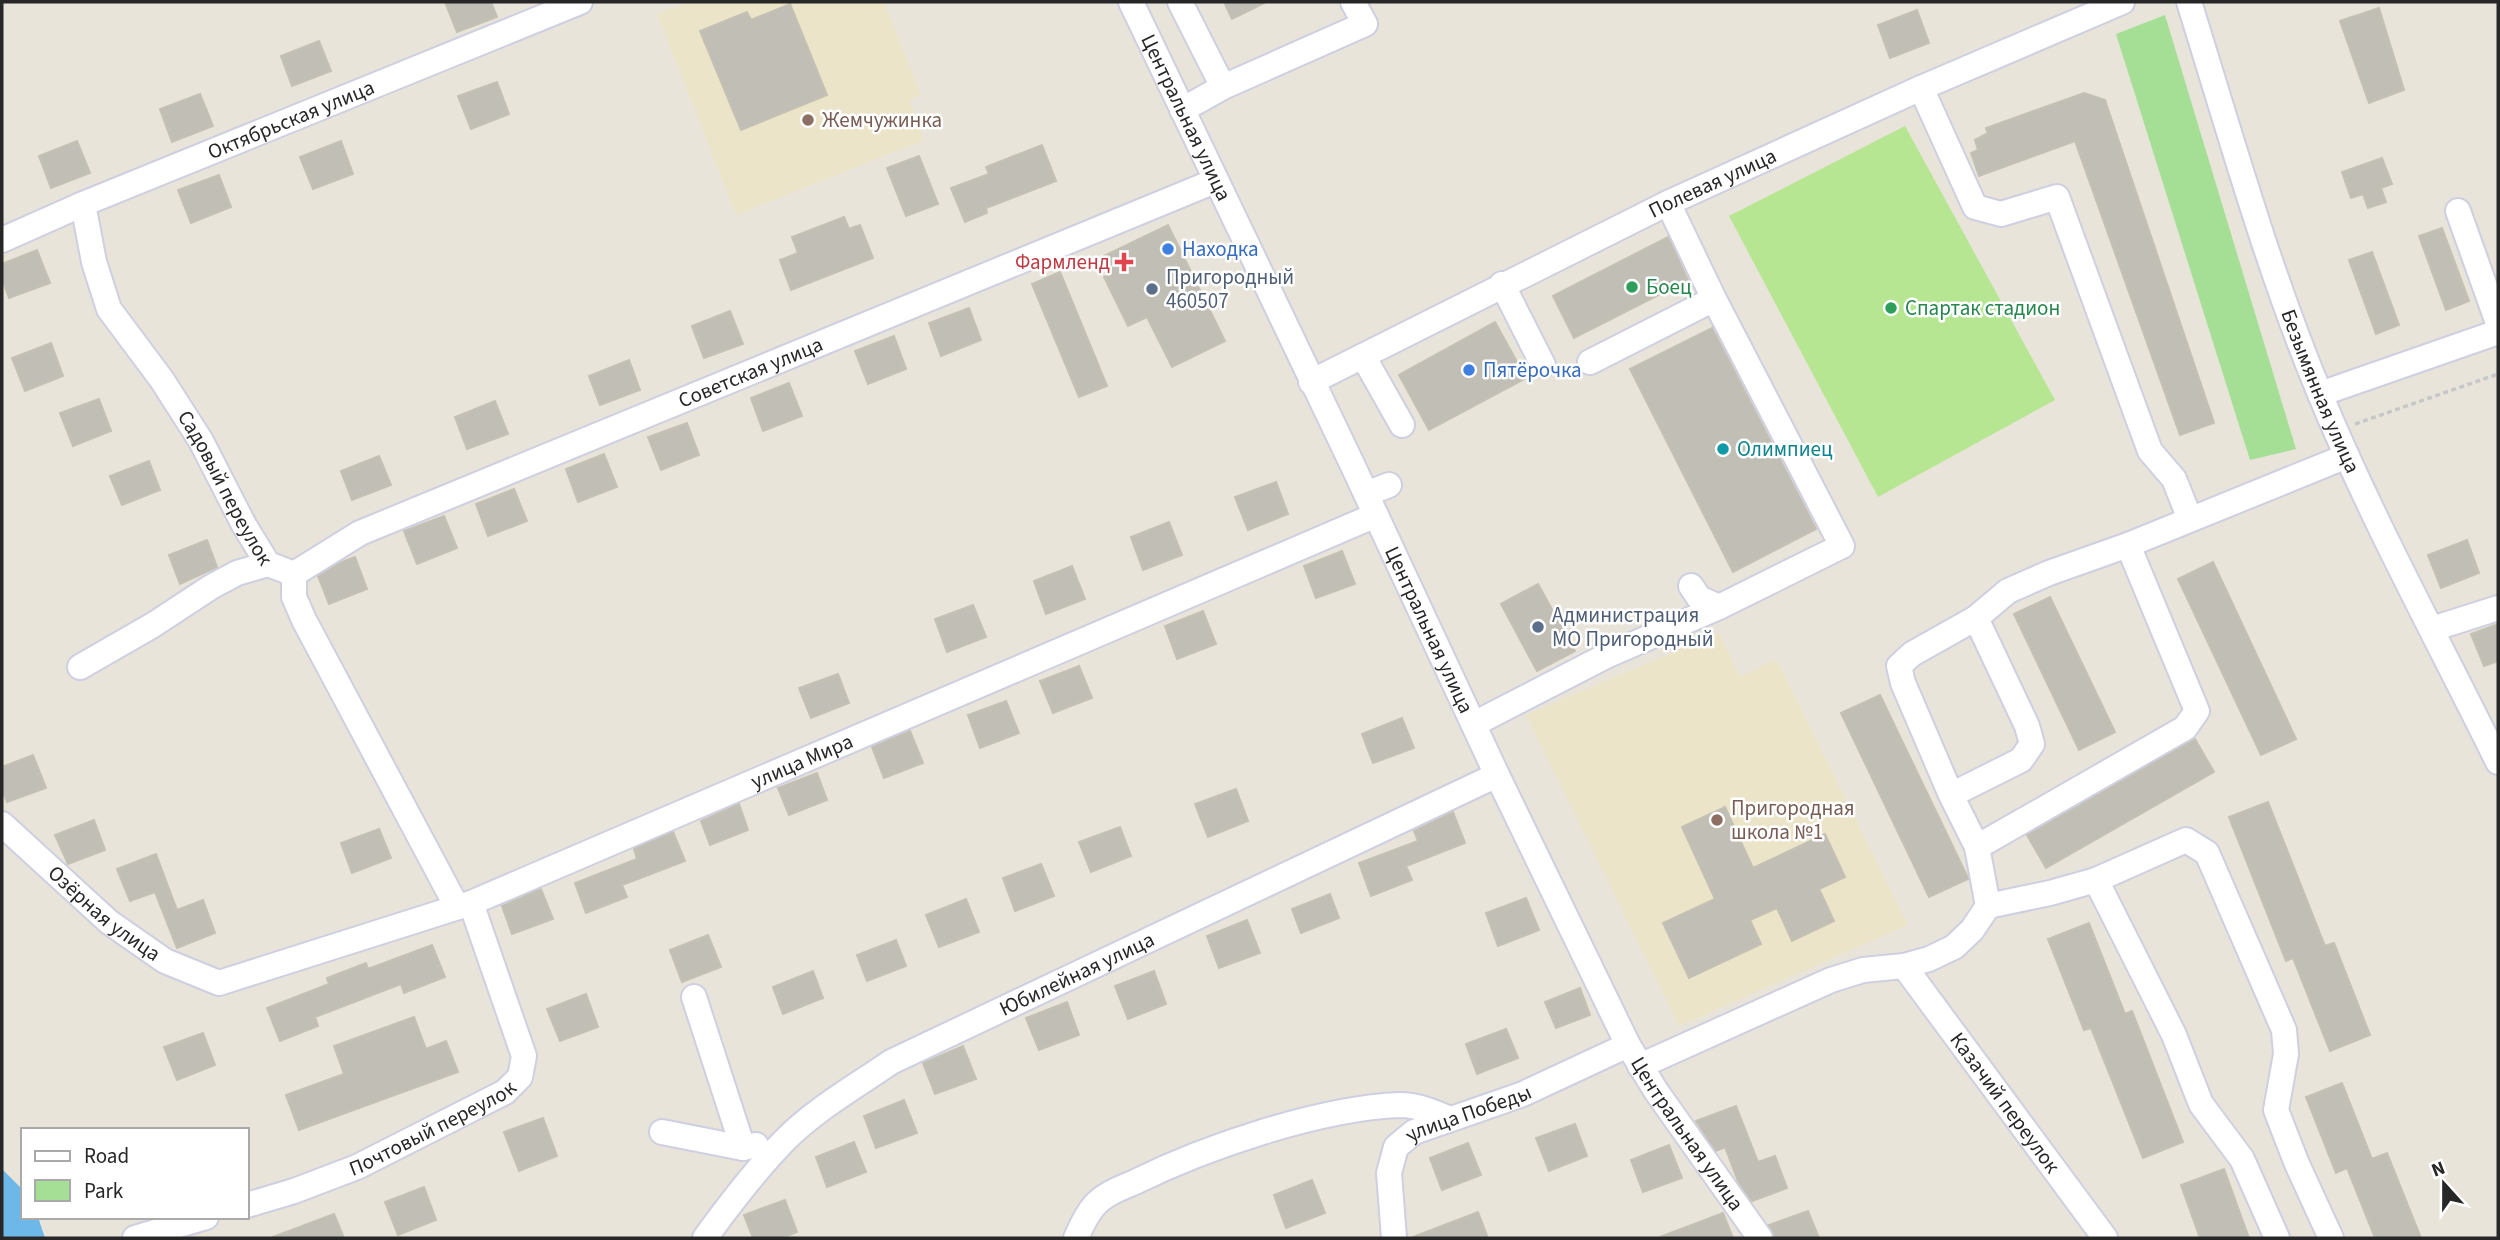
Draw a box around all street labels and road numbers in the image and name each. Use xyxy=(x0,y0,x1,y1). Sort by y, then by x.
street label: Центральная улица xyxy=(1134,29,1239,206)
street label: Октябрьская улица xyxy=(203,72,379,167)
street label: Полевая улица xyxy=(1643,141,1781,226)
street label: Безымянная улица xyxy=(2273,305,2368,478)
street label: Советская улица xyxy=(674,329,827,415)
street label: Садовый переулок xyxy=(170,404,281,571)
street label: Центральная улица xyxy=(1377,541,1481,718)
street label: улица Мира xyxy=(746,726,858,796)
street label: Озёрная улица xyxy=(41,858,167,968)
street label: Юбилейная улица xyxy=(994,924,1159,1024)
street label: Казачий переулок xyxy=(1943,1026,2068,1180)
street label: Центральная улица xyxy=(1623,1051,1751,1217)
street label: Почтовый переулок xyxy=(345,1073,524,1184)
street label: улица Победы xyxy=(1398,1077,1536,1149)

